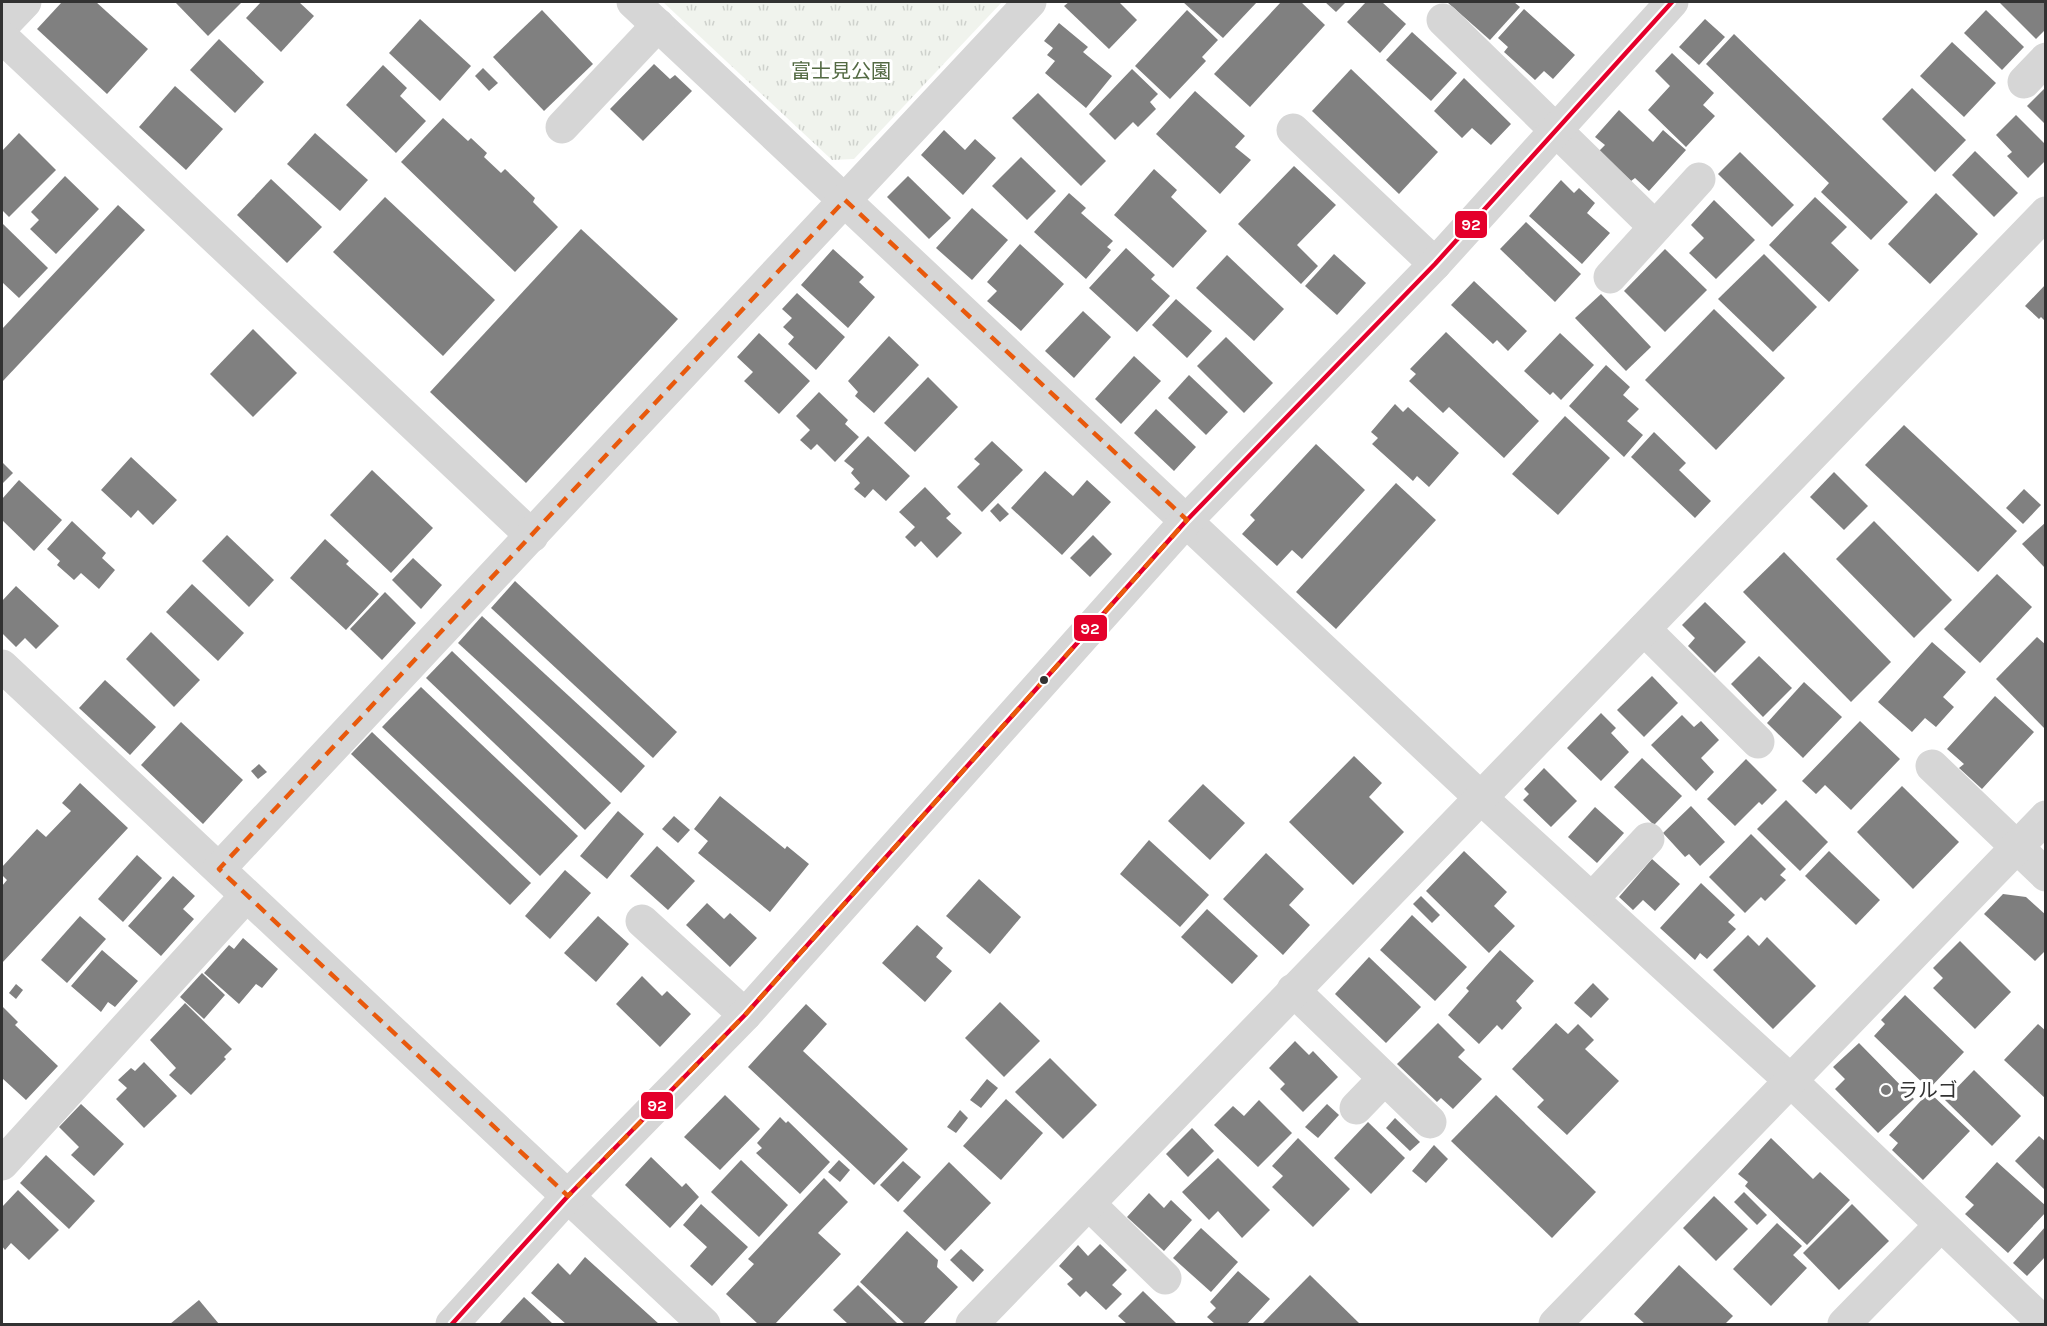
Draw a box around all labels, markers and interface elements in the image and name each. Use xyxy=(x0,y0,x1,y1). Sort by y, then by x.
park label: 富士見公園 xyxy=(791,60,891,83)
line badge: 92 xyxy=(1454,210,1488,239)
text: 92 xyxy=(1461,215,1481,234)
line badge: 92 xyxy=(1073,614,1108,642)
text: 92 xyxy=(1080,619,1100,638)
unlabelled marker xyxy=(1038,674,1050,686)
place label: ラルゴ xyxy=(1898,1079,1958,1102)
marker: ラルゴ xyxy=(1879,1083,1893,1097)
line badge: 92 xyxy=(640,1091,674,1120)
text: 92 xyxy=(647,1096,667,1115)

